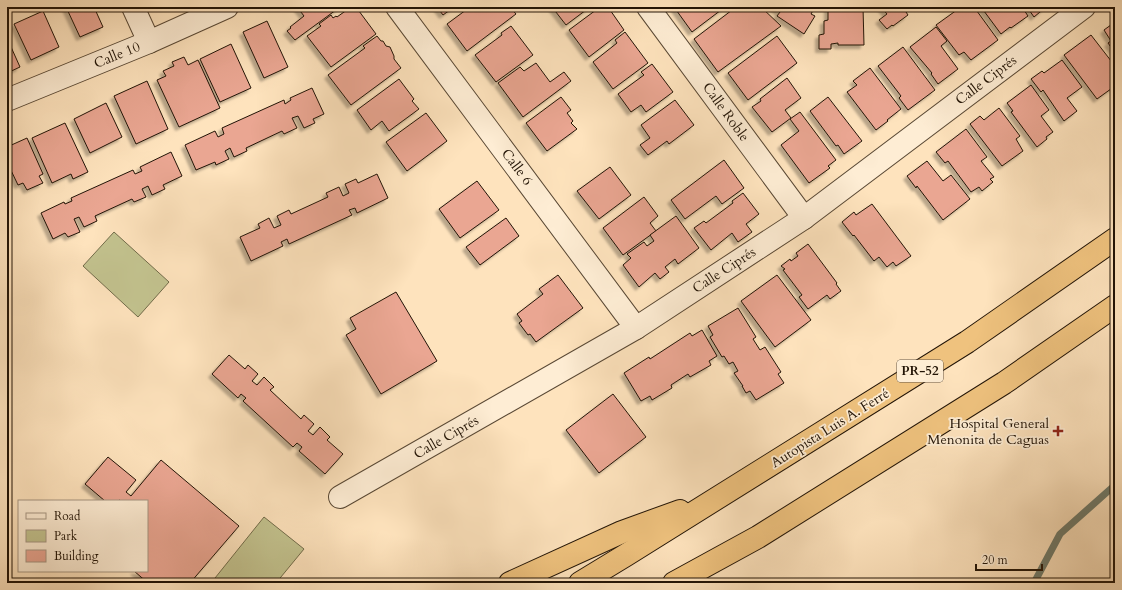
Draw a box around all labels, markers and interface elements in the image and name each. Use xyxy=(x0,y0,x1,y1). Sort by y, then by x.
street label: Calle 10 xyxy=(91,37,143,73)
street label: Calle Ciprés xyxy=(951,50,1021,109)
street label: Calle Roble xyxy=(698,79,754,145)
street label: Calle 6 xyxy=(497,145,537,189)
street label: Calle Ciprés xyxy=(689,242,760,298)
road number: PR-52 xyxy=(897,360,943,382)
street label: Autopista Luis A. Ferré xyxy=(767,384,893,472)
street label: Calle Ciprés xyxy=(410,411,482,463)
place label: Hospital General Menonita de Caguas xyxy=(927,414,1049,449)
marker: Hospital General Menonita de Caguas xyxy=(1052,425,1064,437)
legend xyxy=(18,500,148,572)
text: Road xyxy=(54,508,81,524)
text: Park xyxy=(54,528,78,544)
scale bar xyxy=(976,546,1042,572)
text: Building xyxy=(54,548,99,564)
text: 20 m xyxy=(982,552,1009,568)

